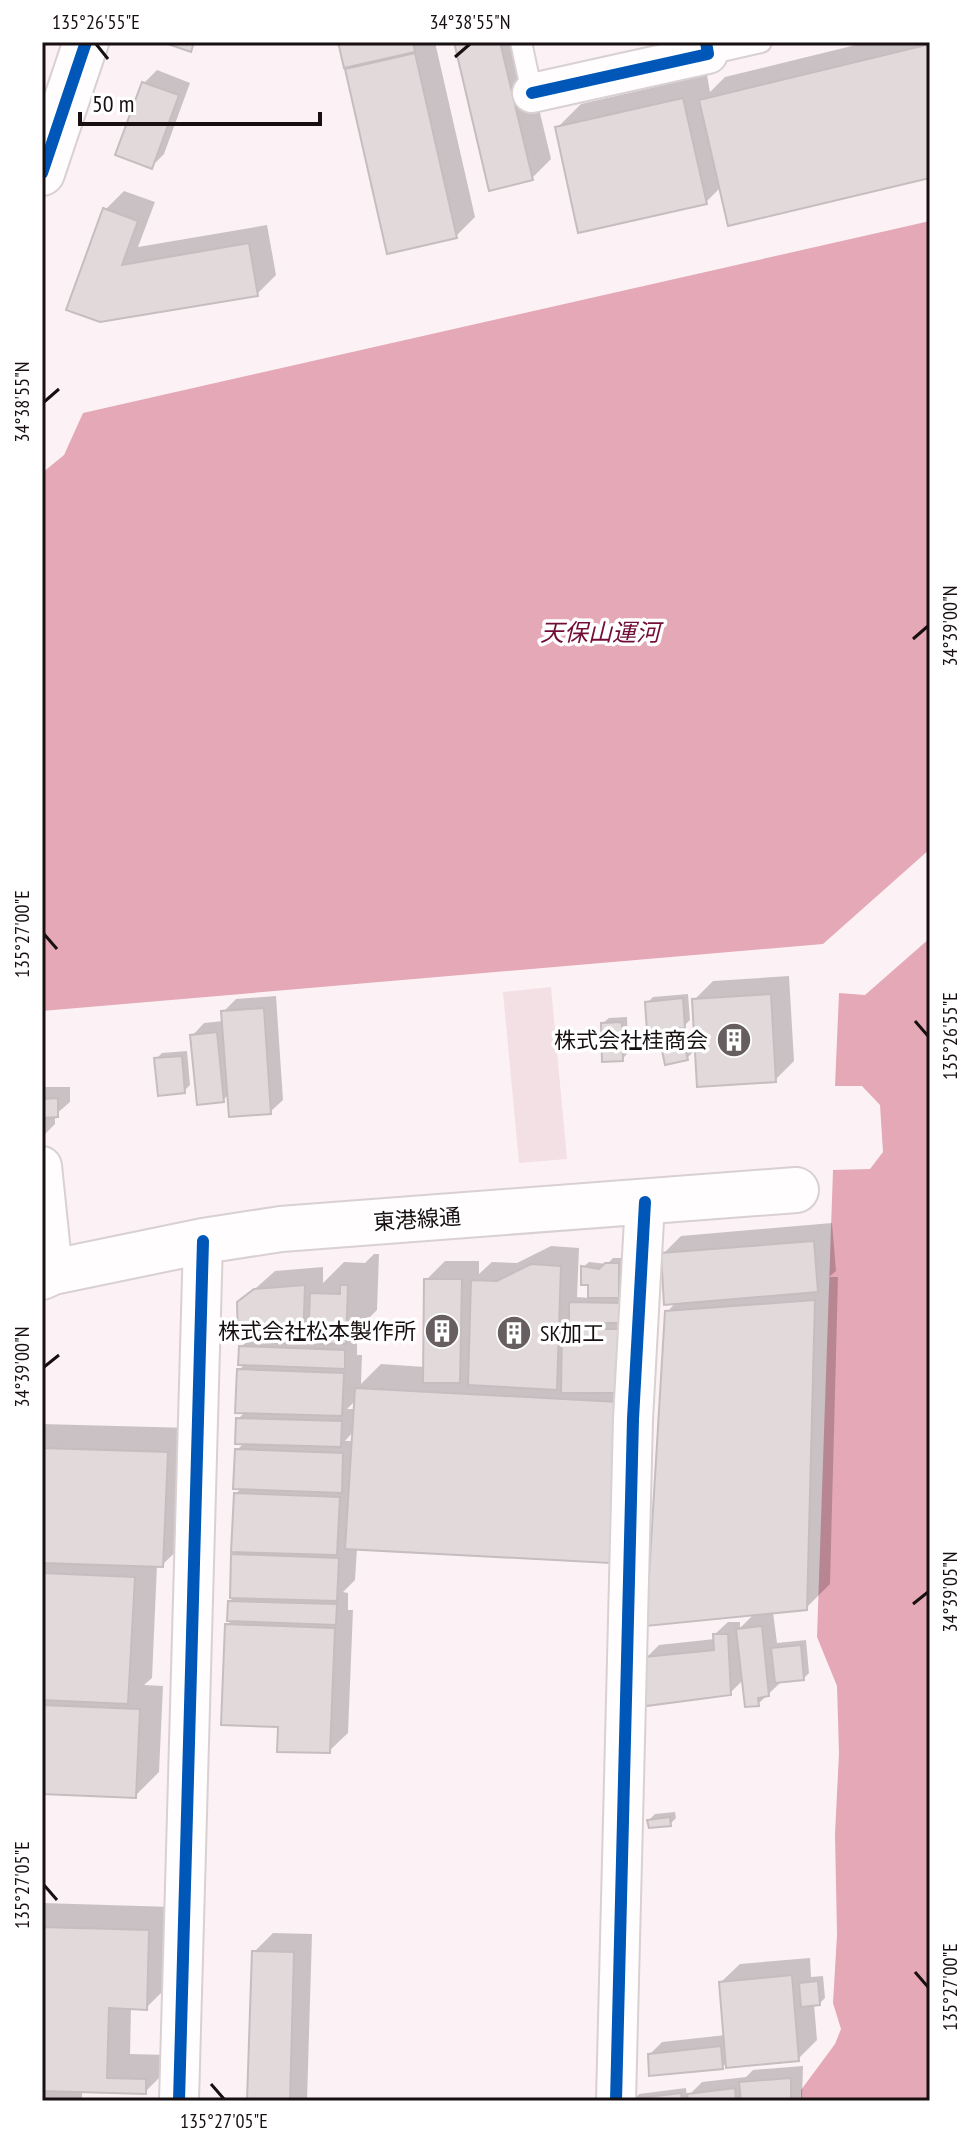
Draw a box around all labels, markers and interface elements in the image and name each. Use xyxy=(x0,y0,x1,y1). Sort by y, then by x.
text: 135°26'55"E xyxy=(52,9,140,35)
text: 34°38'55"N xyxy=(430,9,510,35)
scale bar xyxy=(80,76,320,126)
text: 50 m xyxy=(92,88,134,119)
text: 34°38'55"N xyxy=(9,362,35,442)
text: 34°39'00"N xyxy=(937,586,963,666)
water label: 天保山運河 xyxy=(540,617,664,648)
text: 135°27'00"E xyxy=(9,890,35,978)
text: 135°26'55"E xyxy=(937,992,963,1080)
building icon: 株式会社桂商会 xyxy=(715,1021,753,1059)
place label: 株式会社桂商会 xyxy=(554,1026,708,1054)
street label: 東港線通 xyxy=(372,1202,462,1236)
building icon: 株式会社松本製作所 xyxy=(423,1312,461,1350)
building icon: SK加工 xyxy=(495,1314,533,1352)
place label: 株式会社松本製作所 xyxy=(218,1317,416,1345)
place label: SK加工 xyxy=(540,1319,604,1347)
text: 34°39'00"N xyxy=(9,1327,35,1407)
text: 34°39'05"N xyxy=(937,1552,963,1632)
text: 135°27'05"E xyxy=(9,1841,35,1929)
text: 135°27'00"E xyxy=(937,1943,963,2031)
text: 135°27'05"E xyxy=(180,2108,268,2134)

